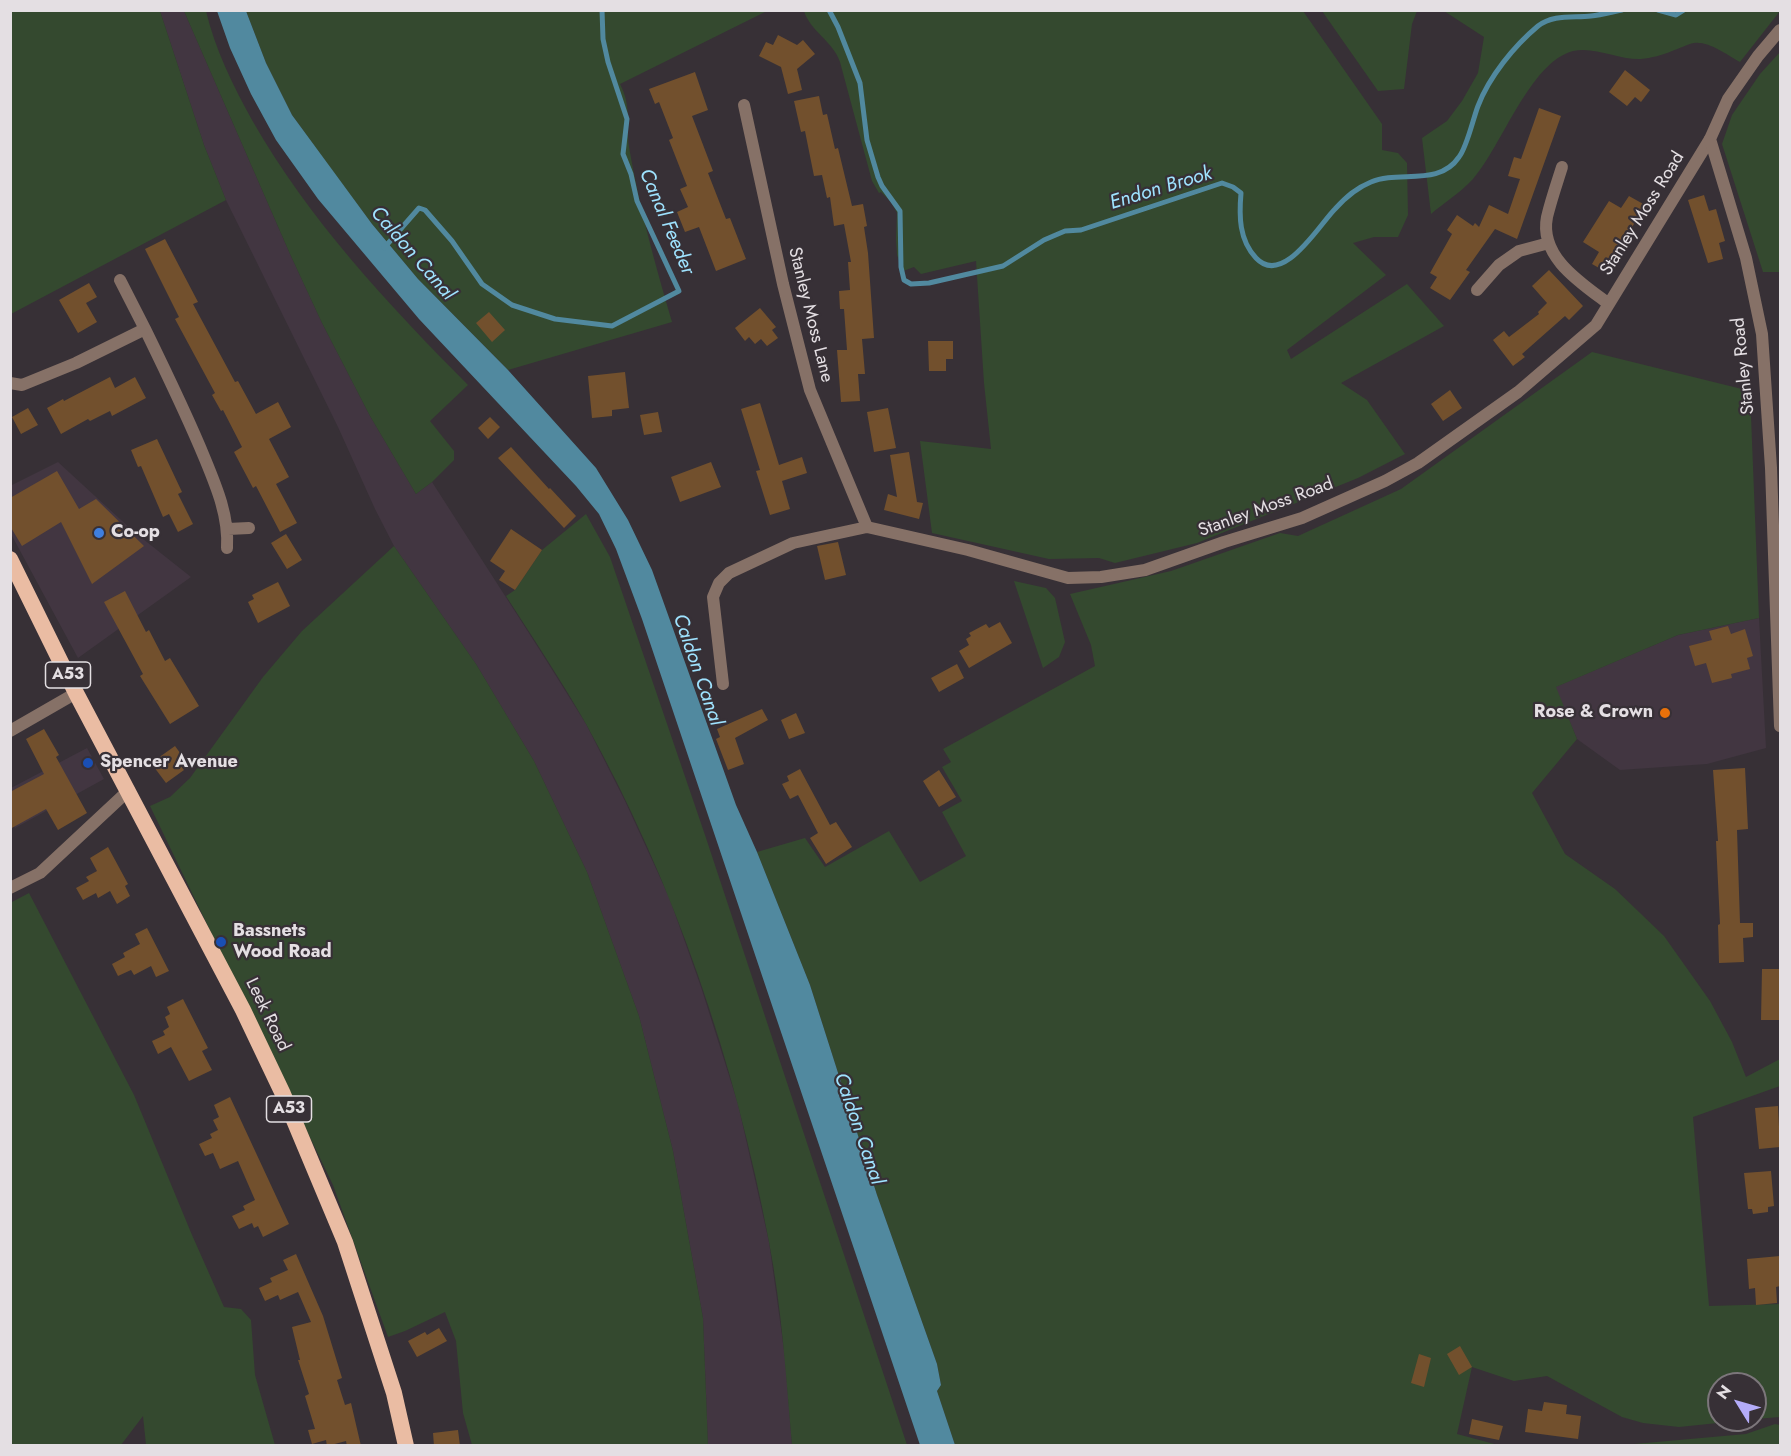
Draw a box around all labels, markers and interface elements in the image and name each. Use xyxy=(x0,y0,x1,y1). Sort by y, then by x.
street label: Stanley Moss Road xyxy=(1596,148,1690,280)
water label: Endon Brook xyxy=(1107,162,1215,216)
water label: Canal Feeder xyxy=(633,165,699,279)
water label: Caldon Canal xyxy=(365,202,459,306)
street label: Stanley Moss Lane xyxy=(783,245,837,385)
street label: Stanley Road xyxy=(1728,316,1760,416)
street label: Stanley Moss Road xyxy=(1196,474,1336,542)
place label: Co-op xyxy=(111,522,160,544)
marker: Co-op xyxy=(92,526,106,540)
water label: Caldon Canal xyxy=(667,611,727,729)
road number: A53 xyxy=(46,662,90,688)
place label: Rose & Crown xyxy=(1534,702,1653,724)
marker: Rose & Crown xyxy=(1658,706,1672,720)
place label: Spencer Avenue xyxy=(100,752,238,774)
marker: Spencer Avenue xyxy=(81,756,95,770)
place label: Bassnets Wood Road xyxy=(233,921,332,964)
marker: Bassnets Wood Road xyxy=(214,935,228,949)
street label: Leek Road xyxy=(240,975,294,1055)
water label: Caldon Canal xyxy=(828,1070,888,1188)
road number: A53 xyxy=(266,1096,312,1122)
north arrow xyxy=(1707,1372,1767,1432)
text: N xyxy=(1711,1380,1737,1404)

